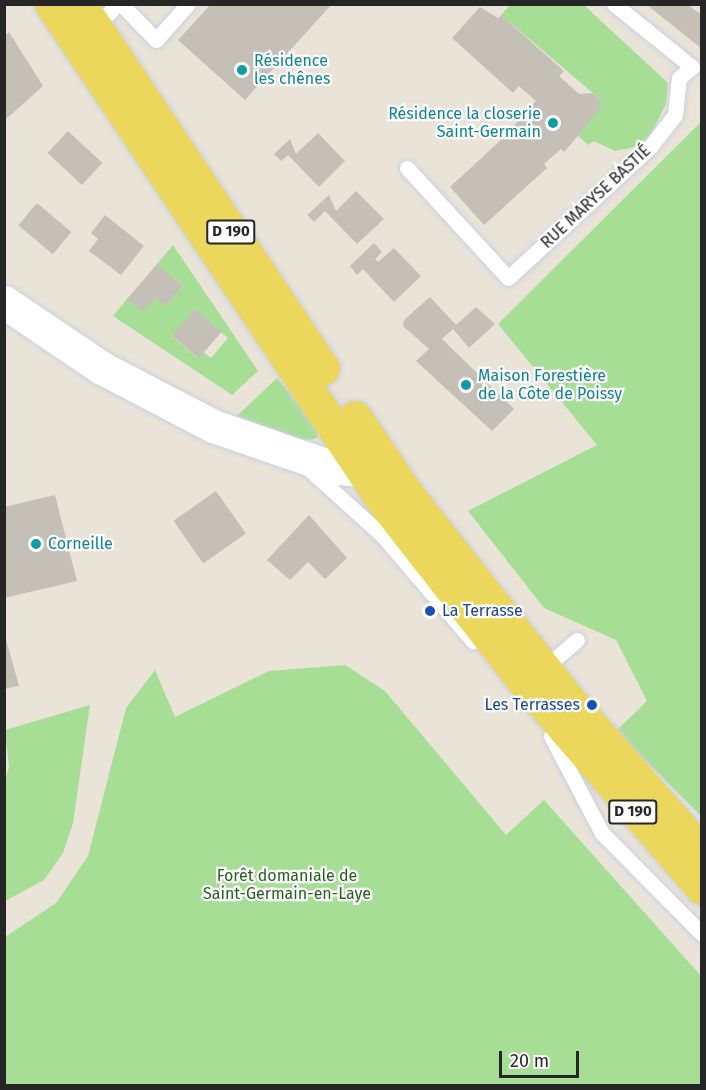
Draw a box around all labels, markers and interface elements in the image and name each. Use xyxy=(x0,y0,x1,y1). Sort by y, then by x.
place label: Résidence les chênes xyxy=(254,51,330,89)
marker: Résidence les chênes xyxy=(235,63,249,77)
place label: Résidence la closerie Saint-Germain xyxy=(388,104,541,142)
marker: Résidence la closerie Saint-Germain xyxy=(546,116,560,130)
street label: RUE MARYSE BASTIÉ xyxy=(537,141,655,253)
road number: D 190 xyxy=(206,220,256,244)
place label: Maison Forestière de la Côte de Poissy xyxy=(478,366,622,404)
marker: Maison Forestière de la Côte de Poissy xyxy=(459,378,473,392)
place label: Corneille xyxy=(48,534,113,554)
marker: Corneille xyxy=(29,537,43,551)
place label: La Terrasse xyxy=(442,601,523,621)
marker: La Terrasse xyxy=(423,604,437,618)
place label: Les Terrasses xyxy=(485,695,580,715)
marker: Les Terrasses xyxy=(585,698,599,712)
road number: D 190 xyxy=(608,800,658,824)
park label: Forêt domaniale de Saint-Germain-en-Laye xyxy=(203,866,371,904)
scale bar xyxy=(502,1039,582,1077)
text: 20 m xyxy=(510,1050,549,1072)

